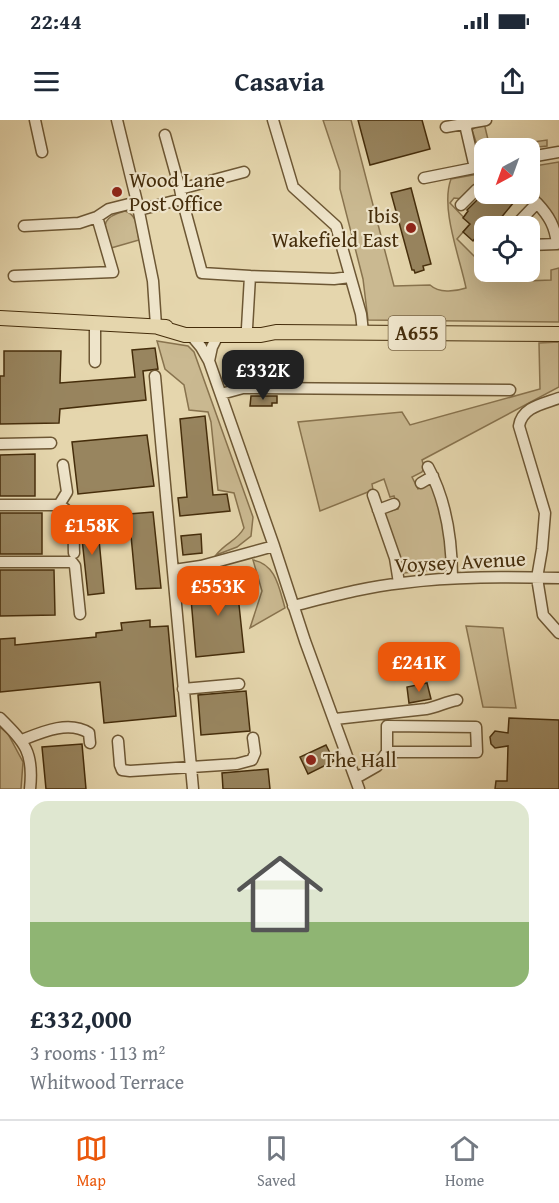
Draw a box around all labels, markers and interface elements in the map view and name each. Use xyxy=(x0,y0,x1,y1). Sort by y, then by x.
text: 22:44 xyxy=(30,5,82,37)
text: Casavia xyxy=(234,61,325,101)
icon: menu xyxy=(30,65,63,98)
icon: share xyxy=(496,65,529,98)
north arrow xyxy=(474,138,540,204)
map controls xyxy=(474,138,540,282)
place label: Wood Lane Post Office xyxy=(129,164,225,219)
marker: Wood Lane Post Office xyxy=(110,185,124,199)
place label: Ibis Wakefield East xyxy=(271,200,400,255)
button: locate xyxy=(474,216,540,282)
marker: Ibis Wakefield East xyxy=(404,221,418,235)
road number: A655 xyxy=(388,316,446,350)
pin: £332K xyxy=(221,350,305,401)
text: £332K xyxy=(236,355,290,384)
pin: £158K xyxy=(50,505,134,556)
text: £158K xyxy=(65,510,119,539)
street label: Voysey Avenue xyxy=(394,543,527,580)
pin: £553K xyxy=(176,566,260,617)
text: £553K xyxy=(191,571,245,600)
pin: £241K xyxy=(377,642,461,693)
text: £241K xyxy=(392,647,446,676)
place label: The Hall xyxy=(323,744,397,775)
marker: The Hall xyxy=(304,753,318,767)
icon: home xyxy=(226,840,334,948)
text: £332,000 xyxy=(30,999,132,1038)
text: 3 rooms · 113 m² xyxy=(30,1038,165,1067)
text: Whitwood Terrace xyxy=(30,1067,184,1096)
tab: Map xyxy=(75,1132,108,1192)
tab: Saved xyxy=(257,1132,296,1192)
tab: Home xyxy=(445,1132,484,1192)

